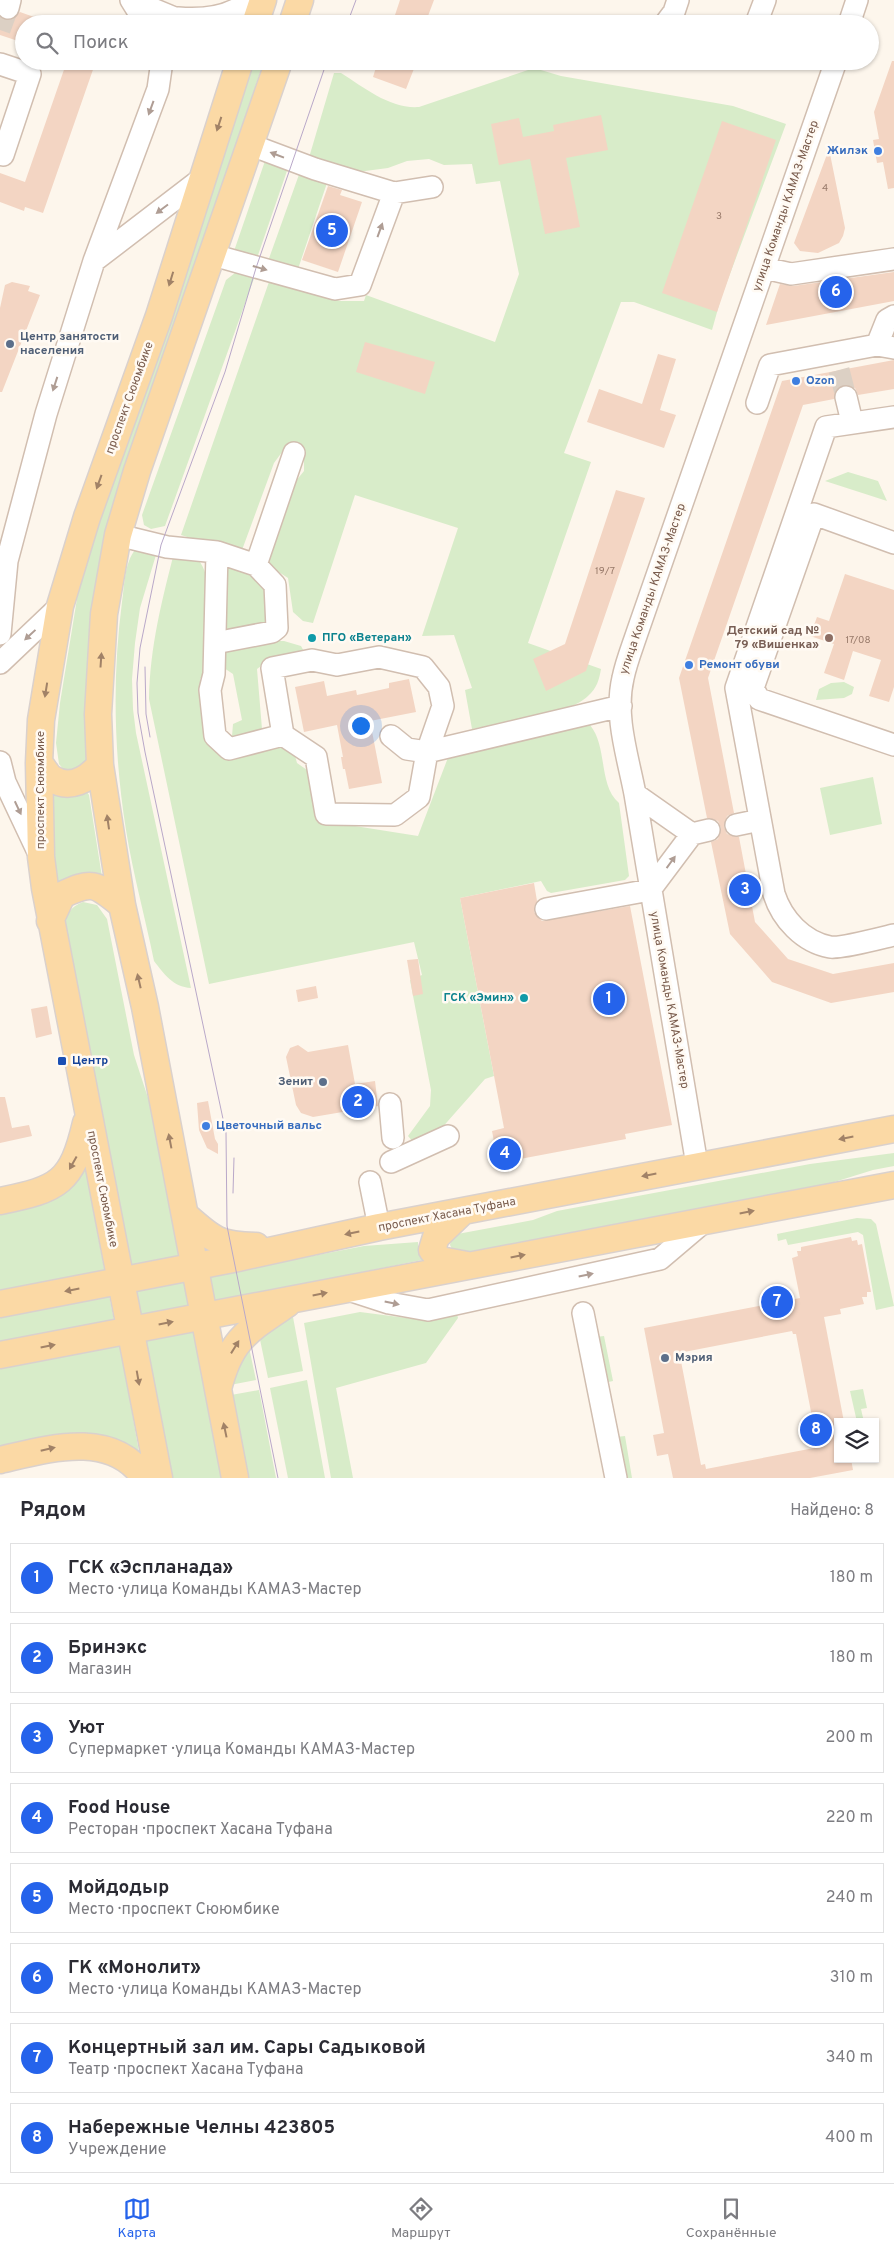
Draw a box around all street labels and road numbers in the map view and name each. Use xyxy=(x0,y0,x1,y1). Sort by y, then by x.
street label: улица Команды КАМАЗ-Мастер xyxy=(749,118,823,294)
street label: проспект Сююмбике xyxy=(102,340,158,456)
street label: улица Команды КАМАЗ-Мастер xyxy=(616,501,690,677)
street label: проспект Сююмбике xyxy=(33,731,49,849)
street label: улица Команды КАМАЗ-Мастер xyxy=(645,910,693,1090)
street label: проспект Сююмбике xyxy=(83,1129,121,1249)
street label: проспект Хасана Туфана xyxy=(377,1194,517,1236)

